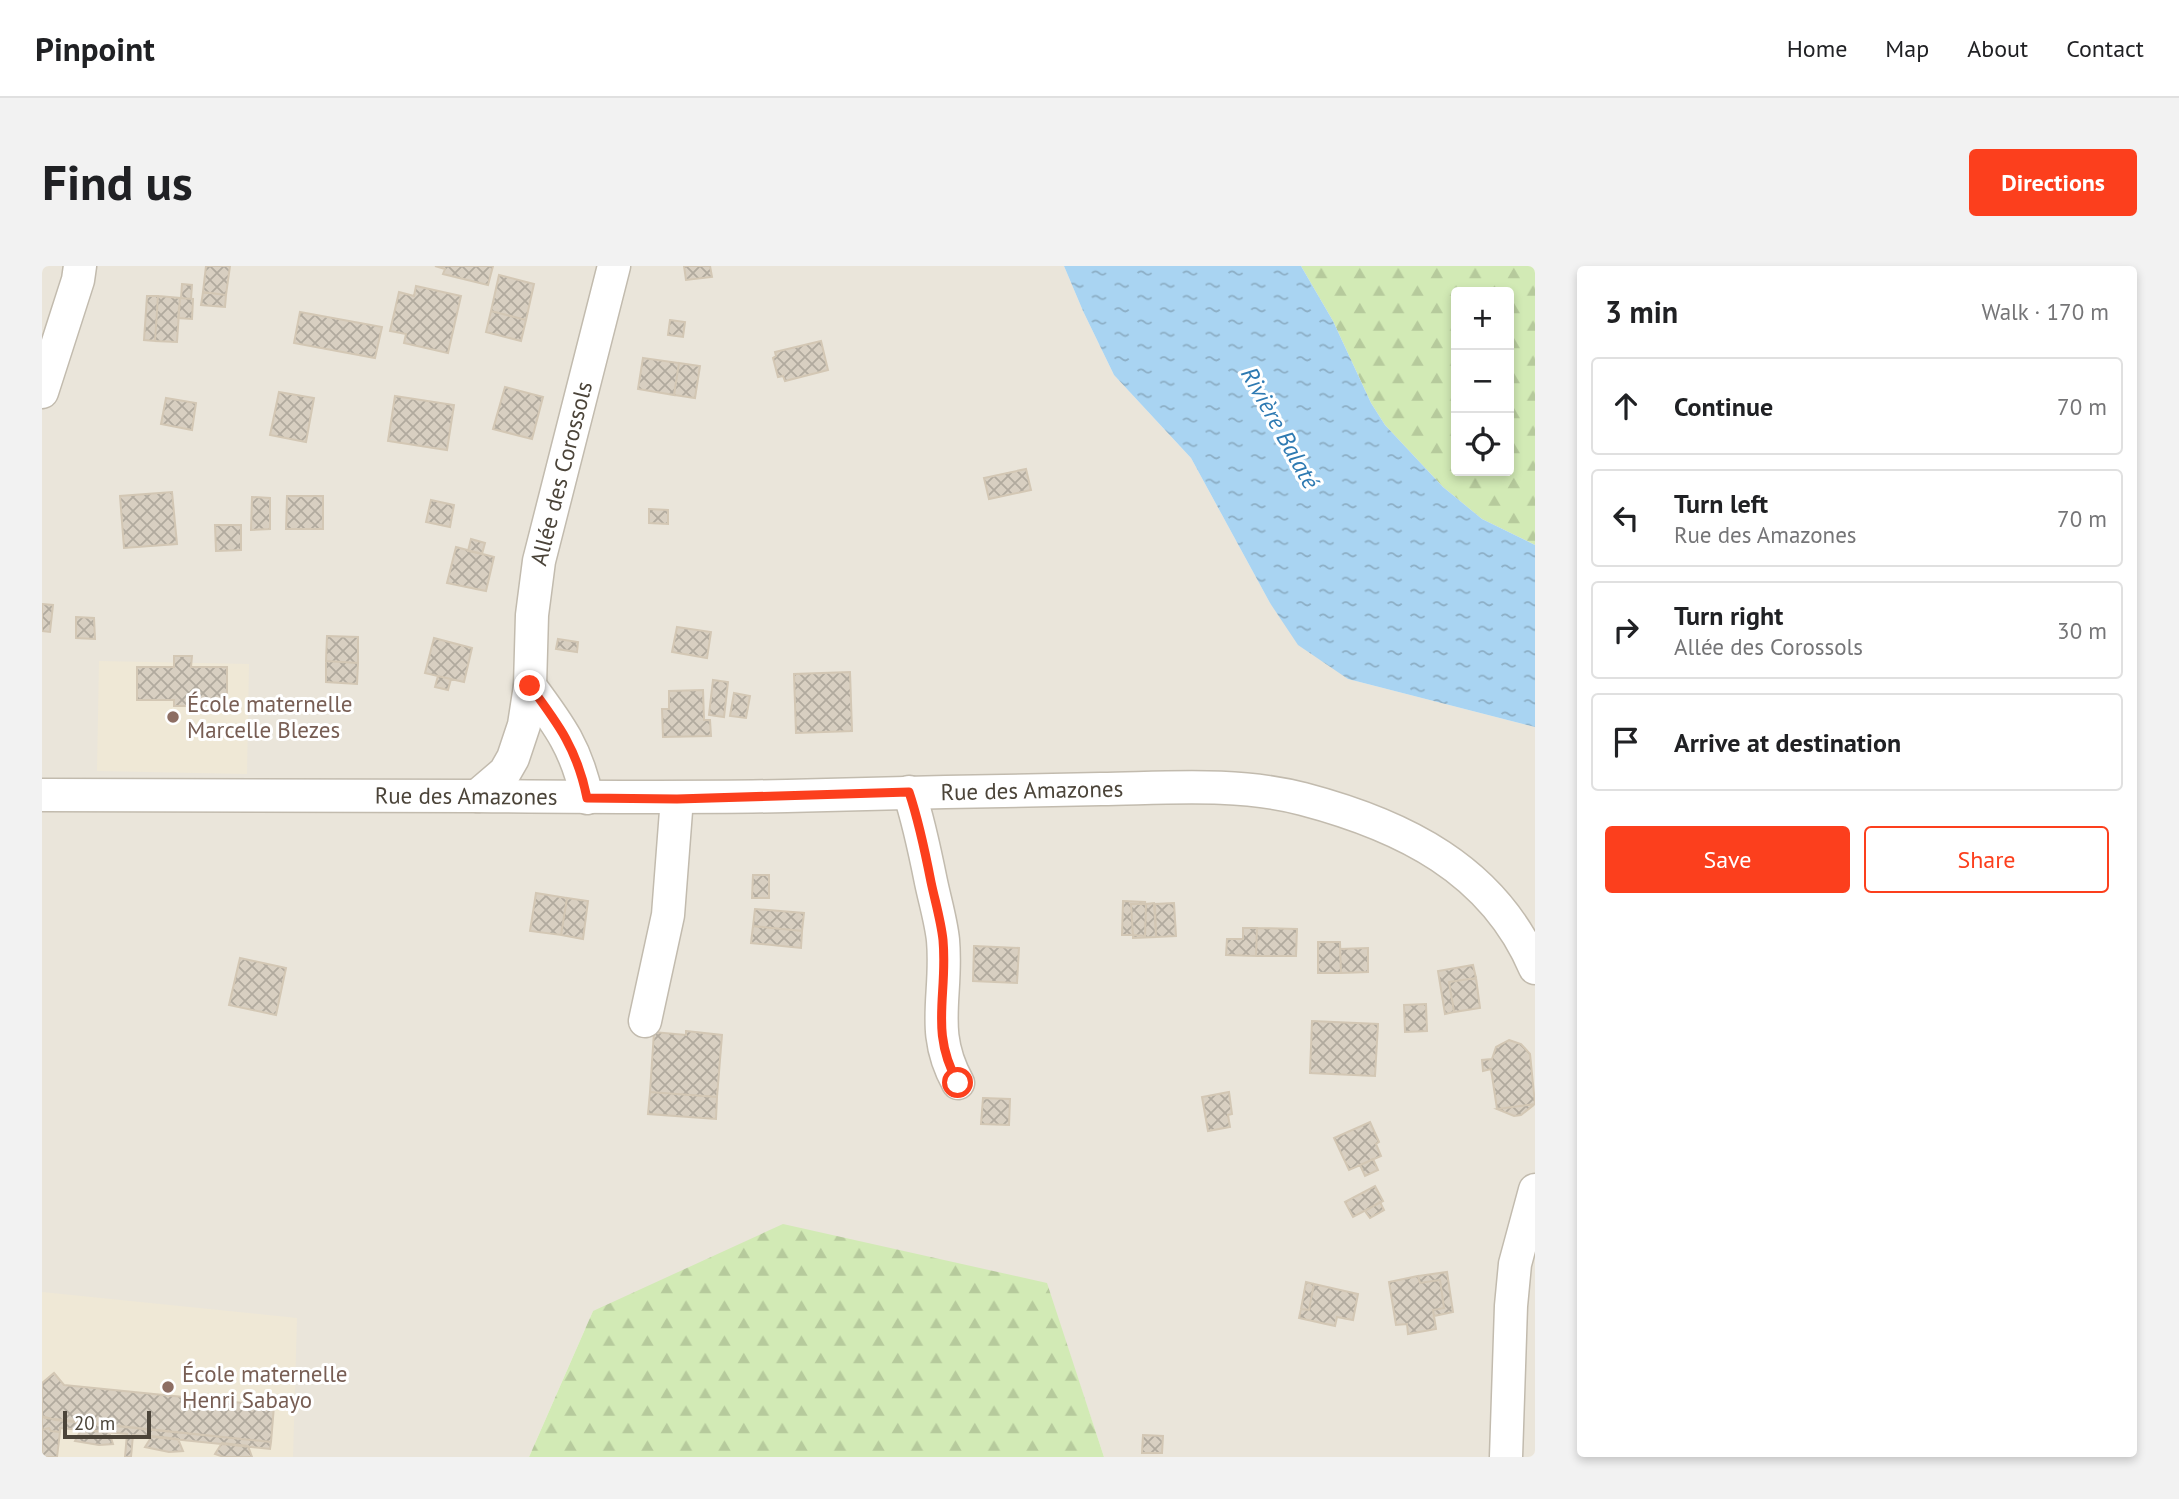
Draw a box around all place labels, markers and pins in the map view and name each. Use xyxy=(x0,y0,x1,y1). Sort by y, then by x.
place label: École maternelle Marcelle Blezes xyxy=(187,689,353,744)
marker: École maternelle Marcelle Blezes xyxy=(165,709,181,725)
place label: École maternelle Henri Sabayo xyxy=(182,1359,348,1414)
marker: École maternelle Henri Sabayo xyxy=(160,1379,176,1395)

